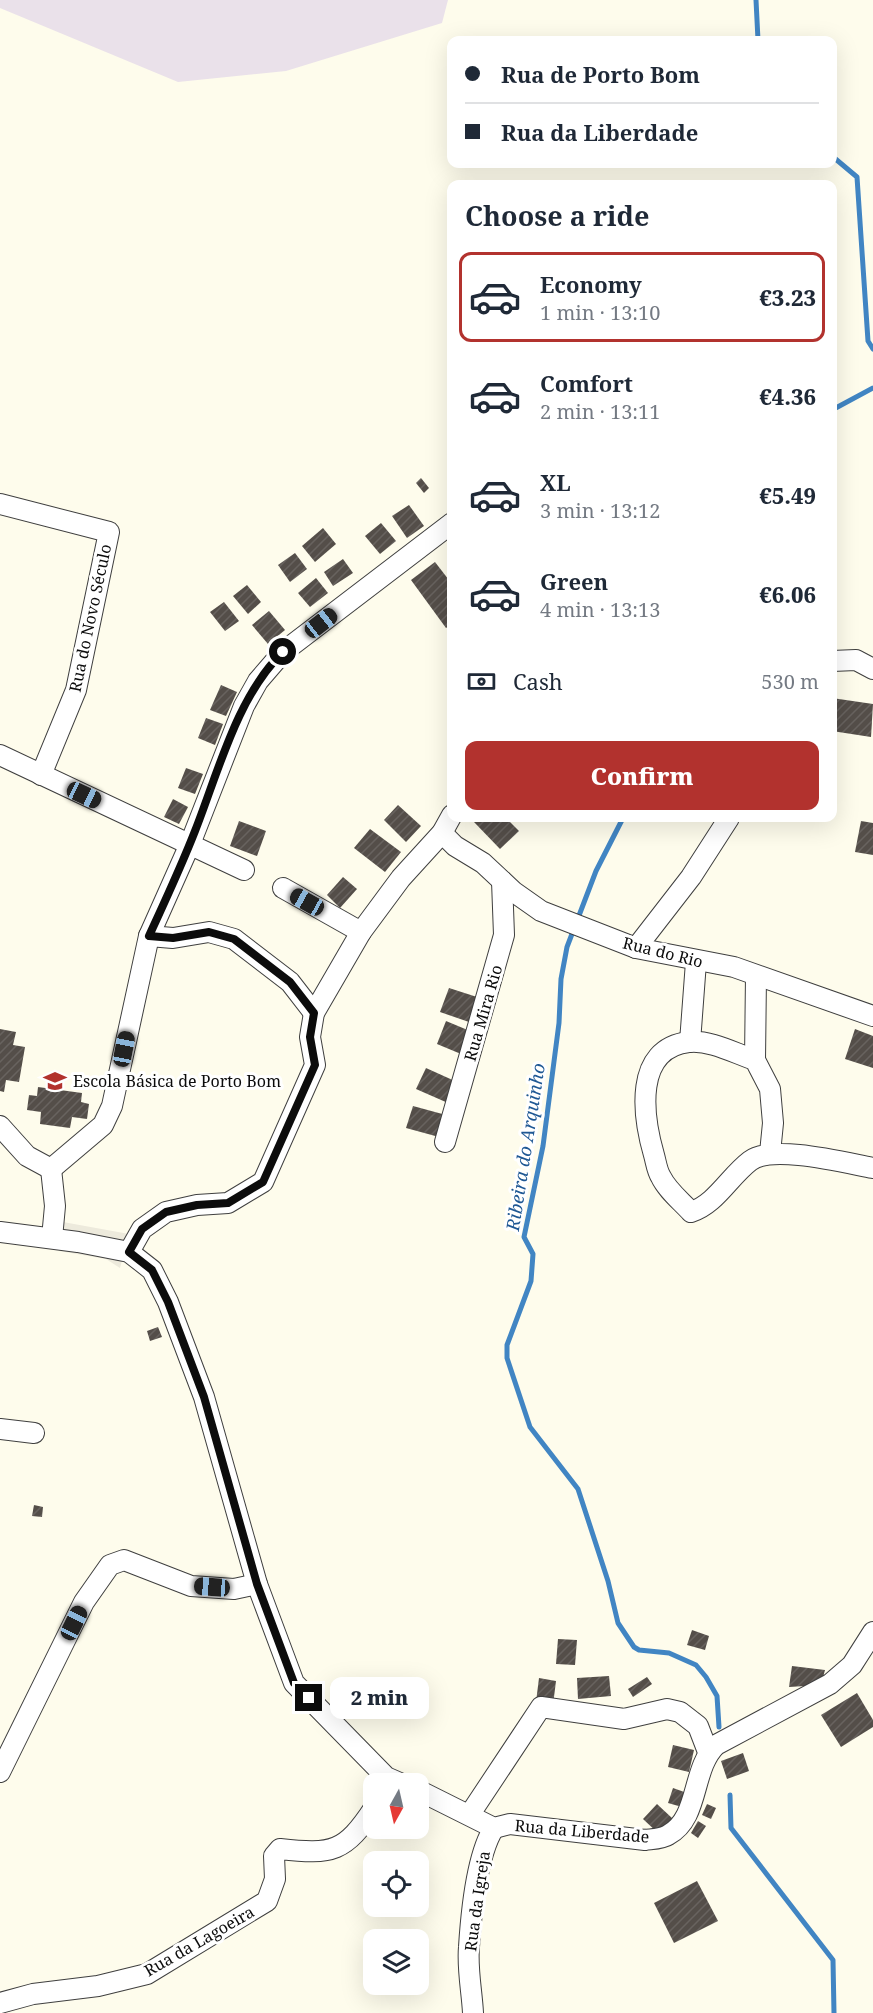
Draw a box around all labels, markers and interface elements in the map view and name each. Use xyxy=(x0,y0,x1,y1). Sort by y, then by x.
text: Rua de Porto Bom xyxy=(501,59,700,89)
text: Rua da Liberdade xyxy=(501,117,698,147)
text: Choose a ride xyxy=(465,197,650,234)
text: Economy xyxy=(540,269,642,299)
icon: car xyxy=(468,270,522,324)
text: €3.23 xyxy=(759,282,816,312)
text: 1 min · 13:10 xyxy=(540,299,660,326)
text: Comfort xyxy=(540,368,633,398)
icon: car xyxy=(468,369,522,423)
text: €4.36 xyxy=(759,381,816,411)
text: 2 min · 13:11 xyxy=(540,398,660,425)
text: XL xyxy=(540,467,571,497)
icon: car xyxy=(468,468,522,522)
text: €5.49 xyxy=(759,480,816,510)
text: 3 min · 13:12 xyxy=(540,497,660,524)
street label: Rua do Novo Século xyxy=(64,542,116,694)
text: Green xyxy=(540,566,608,596)
icon: car xyxy=(468,567,522,621)
text: €6.06 xyxy=(759,579,816,609)
text: 4 min · 13:13 xyxy=(540,596,660,623)
car xyxy=(301,605,341,641)
route start xyxy=(269,638,296,665)
icon: cash xyxy=(465,665,498,698)
text: Cash xyxy=(513,666,563,696)
text: 530 m xyxy=(761,668,819,695)
button: Confirm xyxy=(465,741,819,810)
car xyxy=(64,779,104,811)
car xyxy=(287,885,327,919)
street label: Rua do Rio xyxy=(621,931,705,973)
street label: Rua Mira Rio xyxy=(459,962,507,1064)
car xyxy=(112,1030,136,1068)
water label: Ribeira do Arquinho xyxy=(500,1061,550,1234)
school or university icon: Escola Básica de Porto Bom xyxy=(42,1068,68,1094)
place label: Escola Básica de Porto Bom xyxy=(73,1070,281,1092)
car xyxy=(193,1577,231,1597)
car xyxy=(58,1603,90,1643)
callout: 2 min xyxy=(330,1677,429,1719)
route end xyxy=(295,1684,322,1711)
text: 2 min xyxy=(351,1684,408,1711)
north arrow xyxy=(363,1773,429,1839)
map controls xyxy=(363,1773,429,1995)
street label: Rua da Liberdade xyxy=(514,1814,650,1848)
street label: Rua da Igreja xyxy=(459,1849,495,1953)
button: locate xyxy=(363,1851,429,1917)
street label: Rua da Lagoeira xyxy=(140,1901,258,1981)
button: layers xyxy=(363,1929,429,1995)

